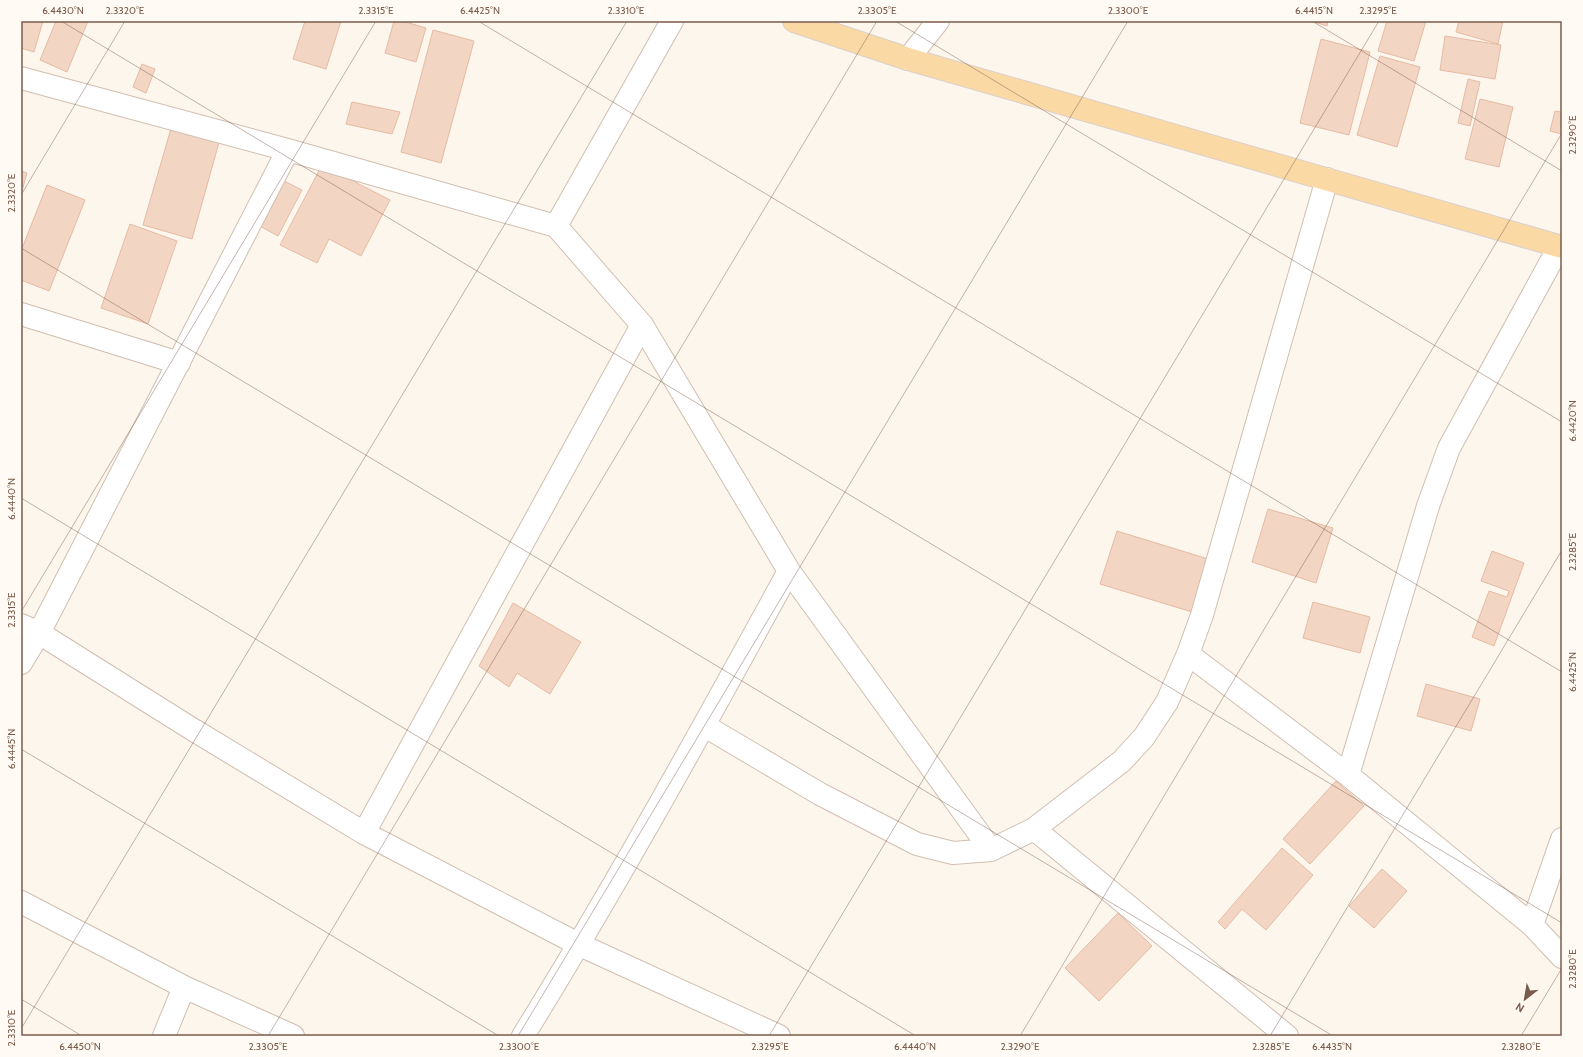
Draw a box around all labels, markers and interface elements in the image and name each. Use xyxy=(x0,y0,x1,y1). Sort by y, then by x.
text: 6.4430°N xyxy=(42,4,84,17)
text: 2.3320°E xyxy=(106,4,145,17)
text: 2.3315°E xyxy=(358,4,394,17)
text: 6.4425°N xyxy=(460,4,500,17)
text: 2.3310°E xyxy=(608,4,645,17)
text: 2.3305°E xyxy=(858,4,897,17)
text: 2.3300°E xyxy=(1108,4,1149,17)
text: 6.4415°N xyxy=(1295,4,1333,17)
text: 2.3295°E xyxy=(1359,4,1397,17)
text: 2.3290°E xyxy=(1566,115,1579,155)
text: 2.3320°E xyxy=(5,173,18,212)
text: 6.4420°N xyxy=(1566,400,1579,442)
text: 6.4440°N xyxy=(5,478,18,520)
text: 2.3285°E xyxy=(1566,533,1579,571)
text: 2.3315°E xyxy=(5,592,18,628)
text: 6.4425°N xyxy=(1566,652,1579,692)
text: 6.4445°N xyxy=(5,729,18,769)
text: 2.3280°E xyxy=(1566,949,1579,989)
north arrow xyxy=(1505,979,1545,1019)
text: N xyxy=(1513,1000,1527,1016)
text: 2.3310°E xyxy=(5,1009,18,1046)
text: 6.4450°N xyxy=(59,1040,101,1053)
text: 2.3305°E xyxy=(249,1040,288,1053)
text: 2.3300°E xyxy=(499,1040,540,1053)
text: 2.3295°E xyxy=(751,1040,789,1053)
text: 6.4440°N xyxy=(894,1040,936,1053)
text: 2.3290°E xyxy=(1000,1040,1040,1053)
text: 2.3285°E xyxy=(1252,1040,1290,1053)
text: 6.4435°N xyxy=(1312,1040,1352,1053)
text: 2.3280°E xyxy=(1501,1040,1541,1053)

